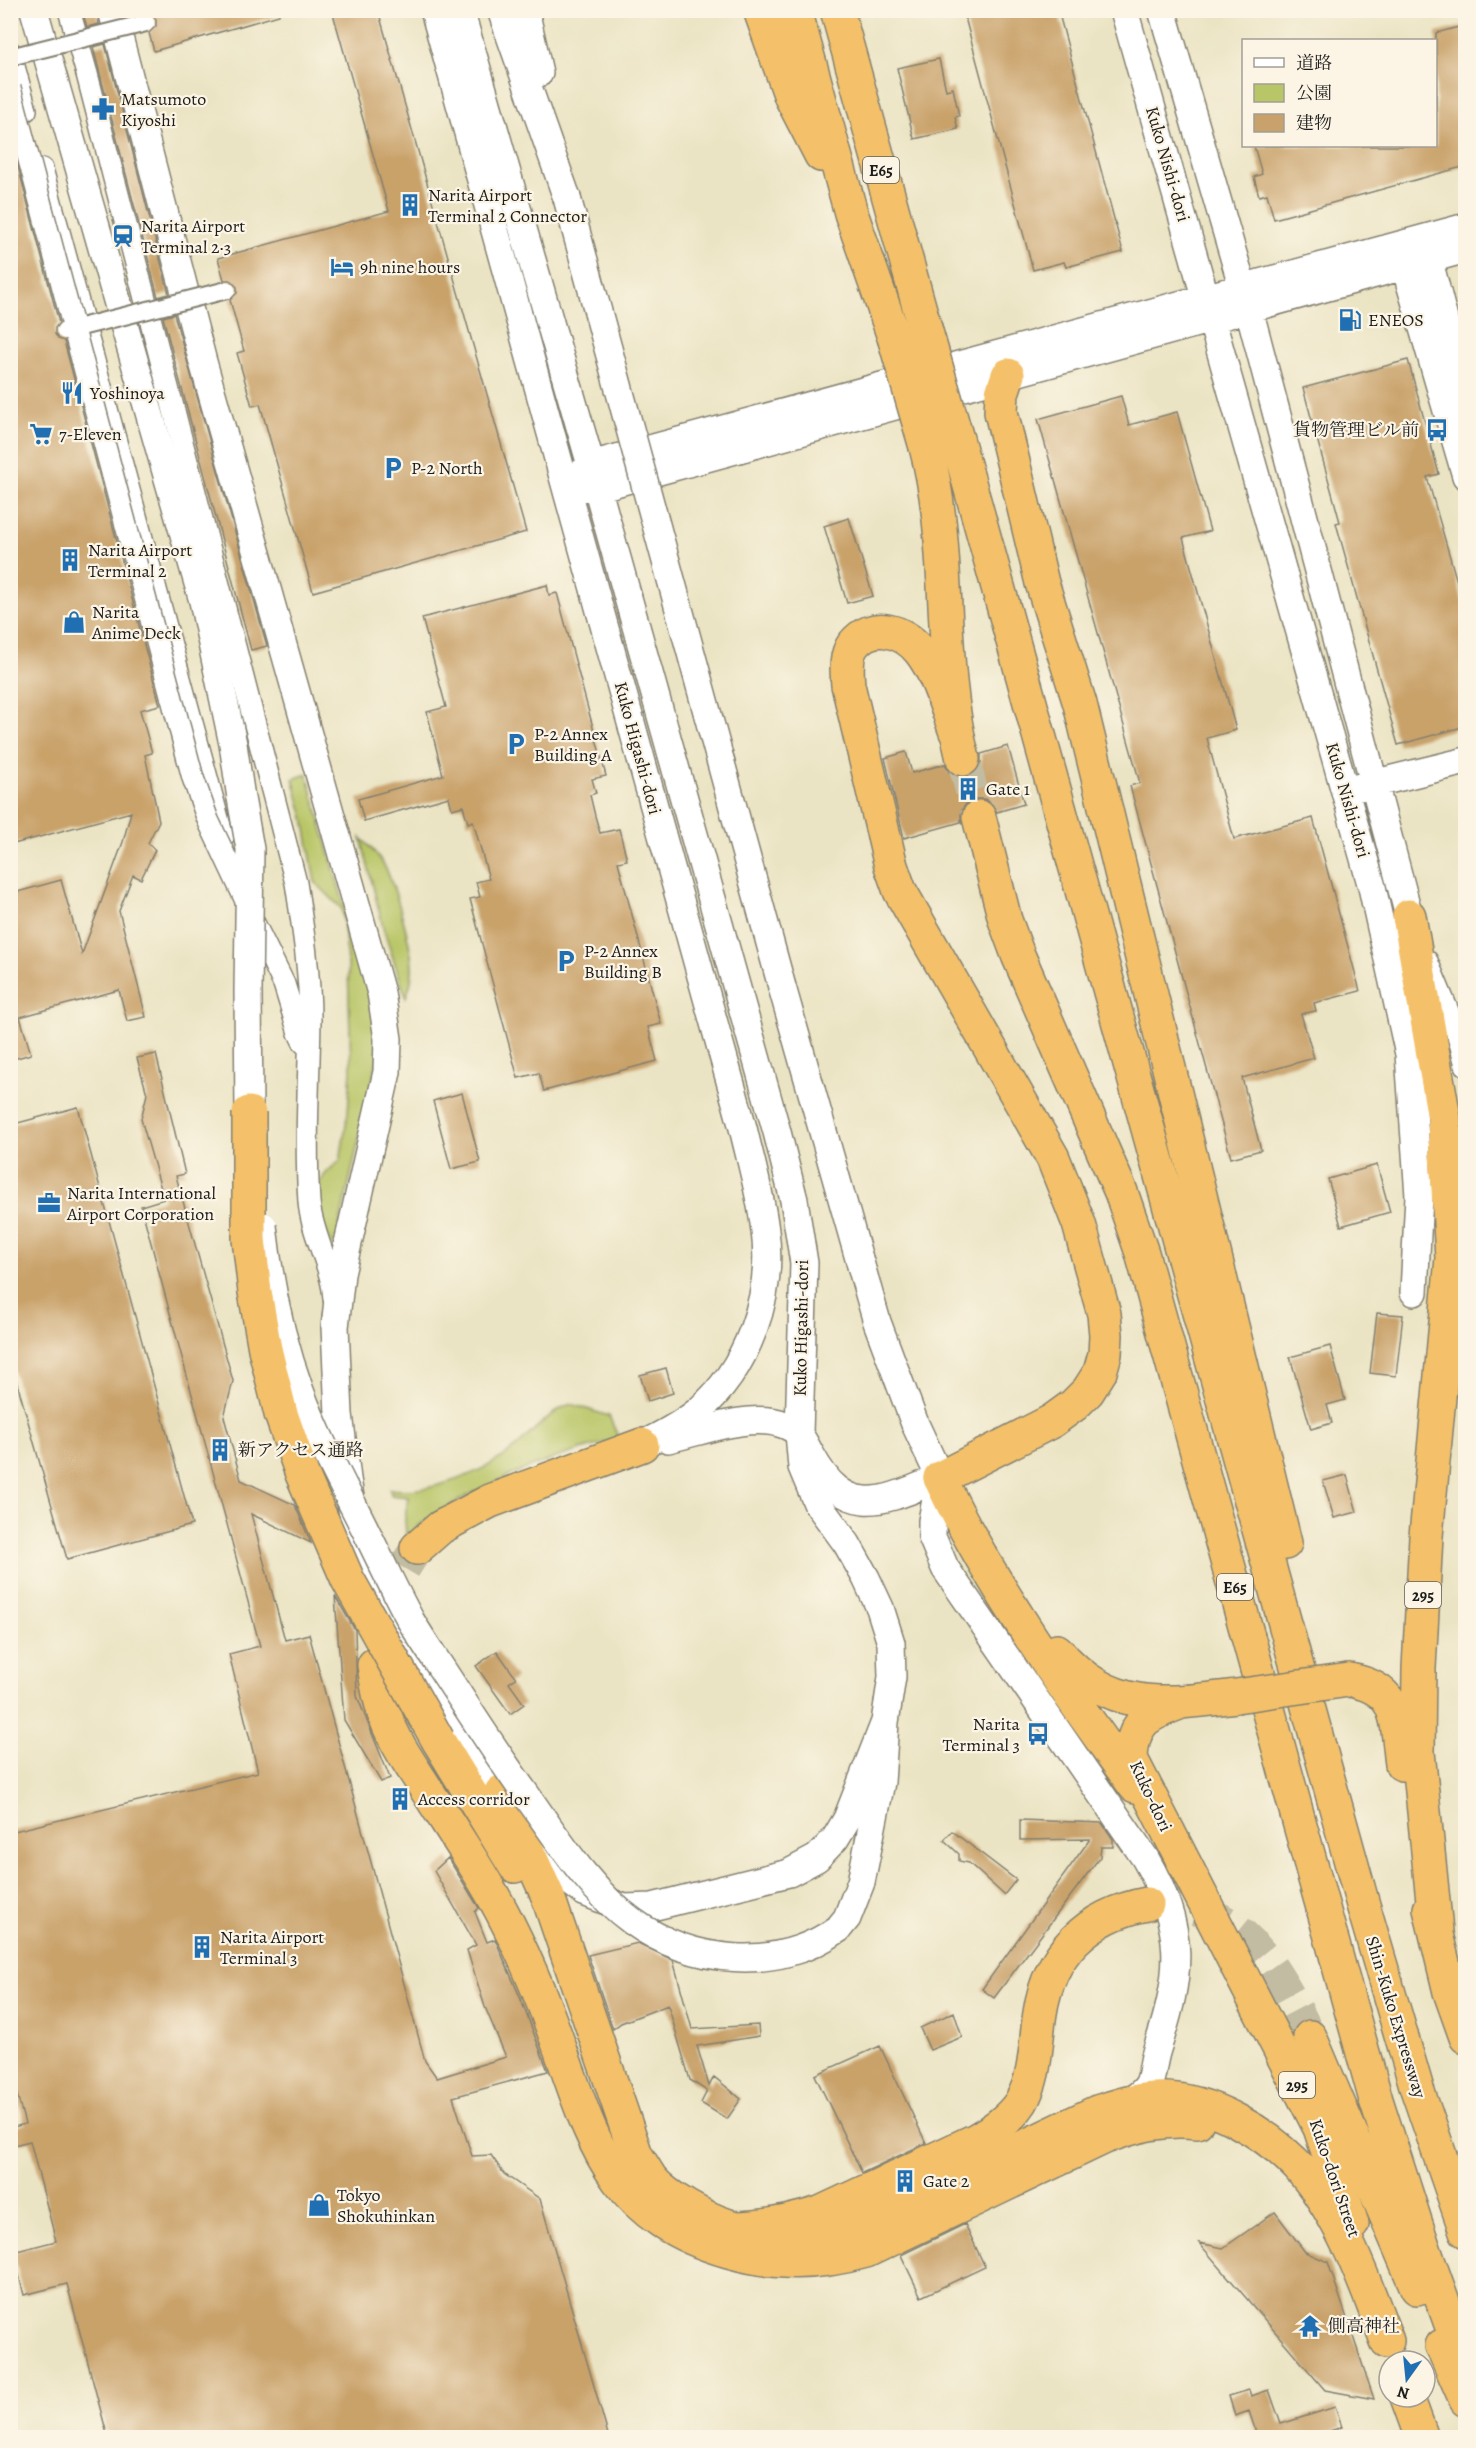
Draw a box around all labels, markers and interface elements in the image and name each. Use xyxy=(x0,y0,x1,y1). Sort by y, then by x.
legend xyxy=(1242,39,1437,147)
text: 道路 xyxy=(1296,51,1332,75)
text: 公園 xyxy=(1296,81,1332,105)
place label: Matsumoto Kiyoshi xyxy=(121,87,206,132)
pharmacy icon: Matsumoto Kiyoshi xyxy=(90,96,116,122)
street label: Kuko Nishi-dori xyxy=(1140,103,1196,225)
text: 建物 xyxy=(1296,111,1332,135)
road number: E65 xyxy=(863,157,899,183)
place label: Narita Airport Terminal 2 Connector xyxy=(428,183,587,228)
building icon: Narita Airport Terminal 2 Connector xyxy=(397,192,423,218)
place label: Narita Airport Terminal 2·3 xyxy=(141,214,245,259)
station icon: Narita Airport Terminal 2·3 xyxy=(110,223,136,249)
hotel icon: 9h nine hours xyxy=(329,254,355,280)
place label: 9h nine hours xyxy=(360,255,460,279)
fuel station icon: ENEOS xyxy=(1337,307,1363,333)
place label: ENEOS xyxy=(1368,308,1424,332)
restaurant icon: Yoshinoya xyxy=(59,380,85,406)
place label: Yoshinoya xyxy=(89,381,165,405)
bus stop icon: 貨物管理ビル前 xyxy=(1424,417,1450,443)
place label: 貨物管理ビル前 xyxy=(1293,418,1419,442)
supermarket icon: 7-Eleven xyxy=(28,421,54,447)
place label: 7-Eleven xyxy=(59,422,122,446)
parking icon: P-2 North xyxy=(380,455,406,481)
place label: P-2 North xyxy=(411,456,483,480)
place label: Narita Airport Terminal 2 xyxy=(88,538,192,583)
building icon: Narita Airport Terminal 2 xyxy=(57,547,83,573)
place label: Narita Anime Deck xyxy=(91,600,181,645)
shop icon: Narita Anime Deck xyxy=(61,609,87,635)
street label: Kuko Higashi-dori xyxy=(609,679,667,817)
place label: P-2 Annex Building A xyxy=(534,722,612,767)
parking icon: P-2 Annex Building A xyxy=(503,731,529,757)
street label: Kuko Nishi-dori xyxy=(1320,739,1376,861)
building icon: Gate 1 xyxy=(955,776,981,802)
place label: Gate 1 xyxy=(986,777,1030,801)
place label: P-2 Annex Building B xyxy=(584,939,662,984)
parking icon: P-2 Annex Building B xyxy=(553,948,579,974)
place label: Narita International Airport Corporation xyxy=(66,1181,216,1226)
office icon: Narita International Airport Corporation xyxy=(36,1190,62,1216)
street label: Kuko Higashi-dori xyxy=(788,1259,814,1397)
building icon: 新アクセス通路 xyxy=(207,1437,233,1463)
place label: 新アクセス通路 xyxy=(238,1438,363,1462)
road number: E65 xyxy=(1217,1574,1253,1600)
road number: 295 xyxy=(1405,1582,1441,1608)
place label: Narita Terminal 3 xyxy=(943,1712,1021,1757)
bus stop icon: Narita Terminal 3 xyxy=(1025,1721,1051,1747)
street label: Kuko-dori xyxy=(1124,1757,1178,1835)
building icon: Access corridor xyxy=(387,1786,413,1812)
place label: Access corridor xyxy=(417,1787,530,1811)
place label: Narita Airport Terminal 3 xyxy=(220,1925,324,1970)
street label: Shin-Kuko Expressway xyxy=(1360,1933,1432,2102)
building icon: Narita Airport Terminal 3 xyxy=(189,1934,215,1960)
road number: 295 xyxy=(1279,2072,1315,2098)
street label: Kuko-dori Street xyxy=(1304,2116,1366,2240)
building icon: Gate 2 xyxy=(892,2168,918,2194)
place label: Gate 2 xyxy=(923,2169,970,2193)
place label: Tokyo Shokuhinkan xyxy=(337,2183,435,2228)
shop icon: Tokyo Shokuhinkan xyxy=(306,2192,332,2218)
temple icon: 側高神社 xyxy=(1297,2313,1323,2339)
place label: 側高神社 xyxy=(1328,2314,1400,2338)
north arrow xyxy=(1377,2349,1437,2409)
text: N xyxy=(1395,2380,1412,2405)

